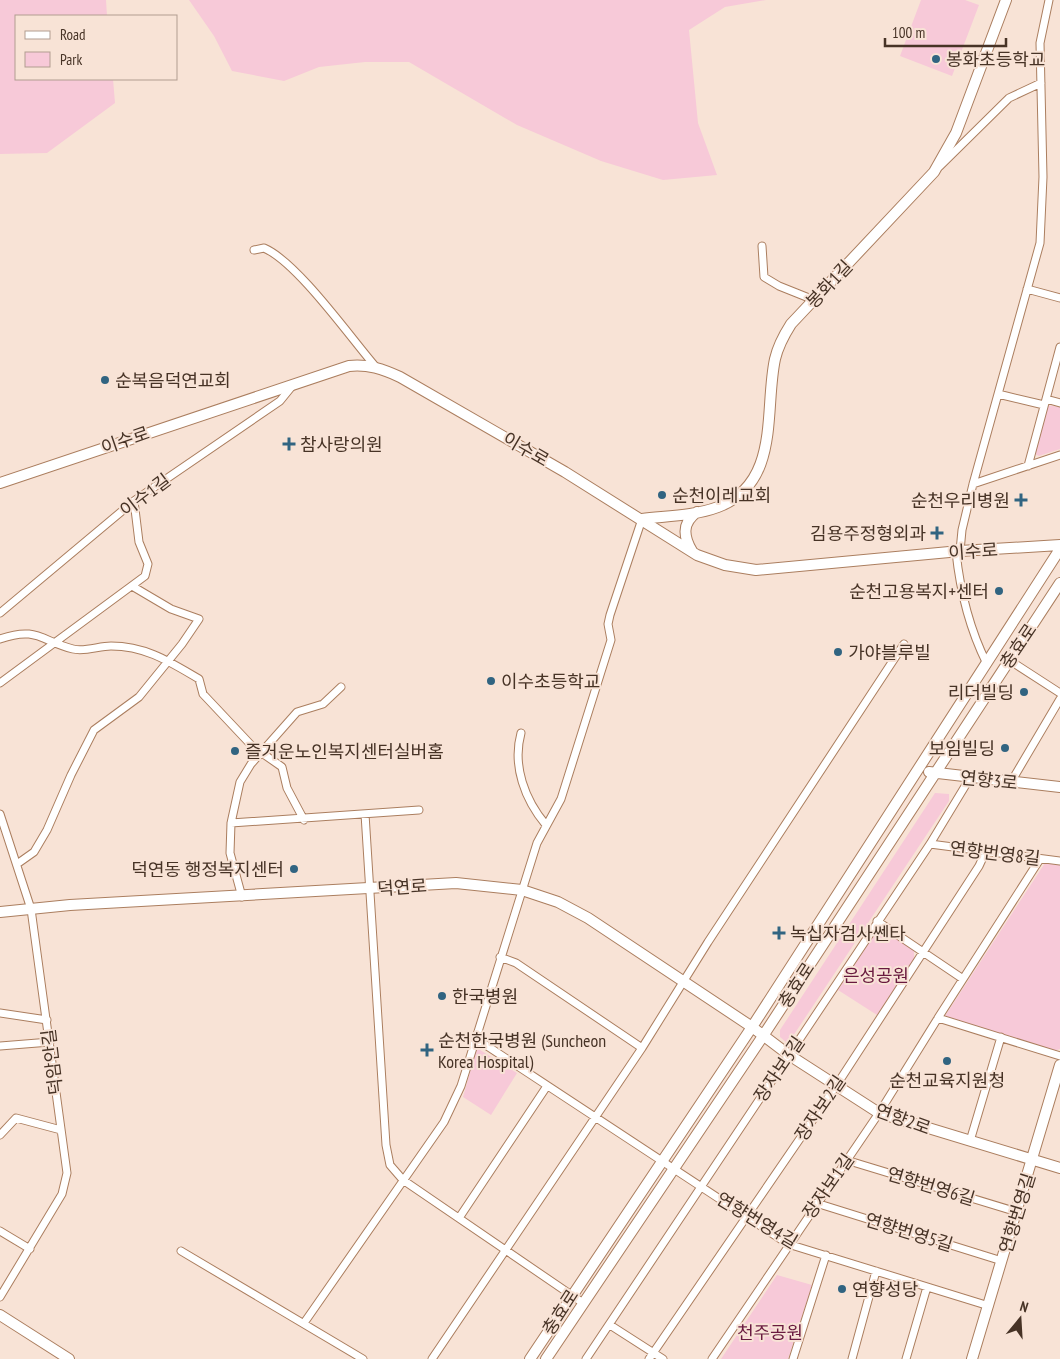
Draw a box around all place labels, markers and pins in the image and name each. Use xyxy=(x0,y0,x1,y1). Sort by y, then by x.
place label: 봉화초등학교 xyxy=(946,48,1045,71)
marker: 봉화초등학교 xyxy=(930,53,942,65)
place label: 순복음덕연교회 xyxy=(115,369,231,392)
marker: 순복음덕연교회 xyxy=(99,374,111,386)
place label: 참사랑의원 xyxy=(300,433,383,456)
marker: 참사랑의원 xyxy=(282,437,296,451)
place label: 순천이레교회 xyxy=(672,484,771,507)
marker: 순천이레교회 xyxy=(656,489,668,501)
place label: 순천우리병원 xyxy=(911,489,1010,512)
marker: 순천우리병원 xyxy=(1014,493,1028,507)
place label: 김용주정형외과 xyxy=(810,522,926,545)
marker: 김용주정형외과 xyxy=(930,526,944,540)
place label: 순천고용복지+센터 xyxy=(849,580,989,603)
marker: 순천고용복지+센터 xyxy=(993,585,1005,597)
place label: 가야블루빌 xyxy=(848,641,931,664)
marker: 가야블루빌 xyxy=(832,646,844,658)
place label: 이수초등학교 xyxy=(501,670,600,693)
marker: 이수초등학교 xyxy=(485,675,497,687)
place label: 리더빌딩 xyxy=(948,681,1014,704)
marker: 리더빌딩 xyxy=(1018,686,1030,698)
place label: 보임빌딩 xyxy=(929,737,995,760)
place label: 즐거운노인복지센터실버홈 xyxy=(245,740,444,763)
marker: 보임빌딩 xyxy=(999,742,1011,754)
marker: 즐거운노인복지센터실버홈 xyxy=(229,745,241,757)
place label: 덕연동 행정복지센터 xyxy=(131,858,284,881)
marker: 덕연동 행정복지센터 xyxy=(288,863,300,875)
place label: 녹십자검사쎈타 xyxy=(790,922,906,945)
marker: 녹십자검사쎈타 xyxy=(772,926,786,940)
place label: 한국병원 xyxy=(452,985,518,1008)
marker: 한국병원 xyxy=(436,990,448,1002)
place label: 순천한국병원 (Suncheon Korea Hospital) xyxy=(438,1029,606,1073)
marker: 순천한국병원 (Suncheon Korea Hospital) xyxy=(420,1043,434,1057)
marker: 순천교육지원청 xyxy=(941,1055,953,1067)
place label: 순천교육지원청 xyxy=(889,1069,1005,1092)
place label: 연향성당 xyxy=(852,1278,918,1301)
marker: 연향성당 xyxy=(836,1283,848,1295)

